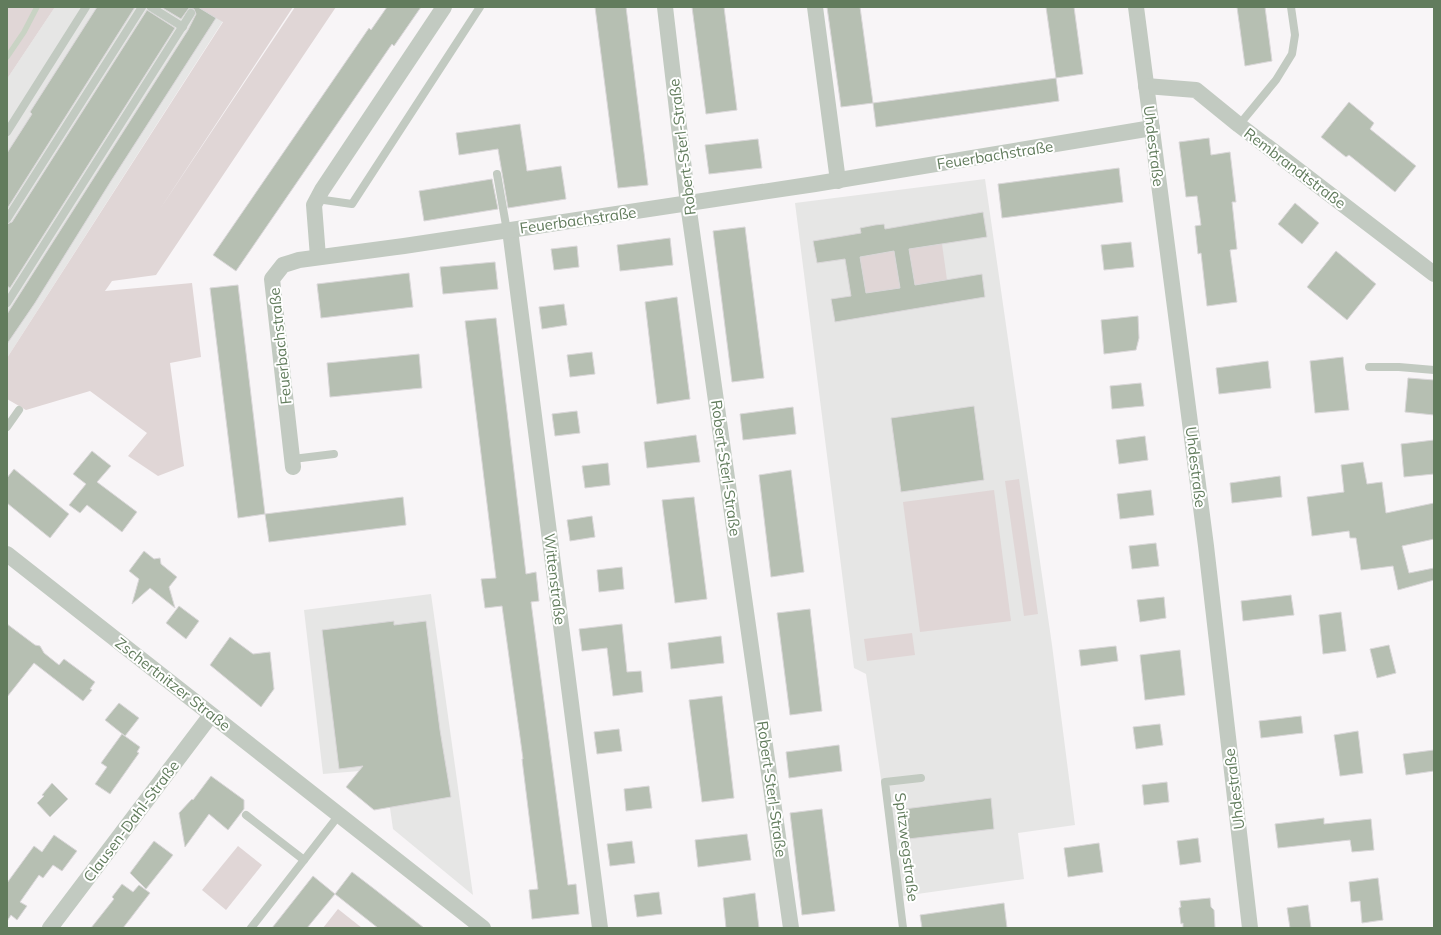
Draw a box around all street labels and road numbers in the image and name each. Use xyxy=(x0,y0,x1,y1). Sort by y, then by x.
street label: Robert-Sterl-Straße xyxy=(664,78,700,216)
street label: Uhdestraße xyxy=(1140,104,1168,188)
street label: Rembrandtstraße xyxy=(1240,124,1350,212)
street label: Feuerbachstraße xyxy=(936,136,1054,174)
street label: Feuerbachstraße xyxy=(519,202,637,238)
street label: Feuerbachstraße xyxy=(264,287,296,405)
street label: Robert-Sterl-Straße xyxy=(707,399,745,537)
street label: Uhdestraße xyxy=(1182,425,1210,509)
street label: Wittenstraße xyxy=(540,532,570,626)
street label: Zschertnitzer Straße xyxy=(112,633,234,735)
street label: Robert-Sterl-Straße xyxy=(753,720,791,858)
street label: Uhdestraße xyxy=(1220,747,1248,831)
street label: Clausen-Dahl-Straße xyxy=(79,756,183,886)
street label: Spitzwegstraße xyxy=(891,791,923,903)

